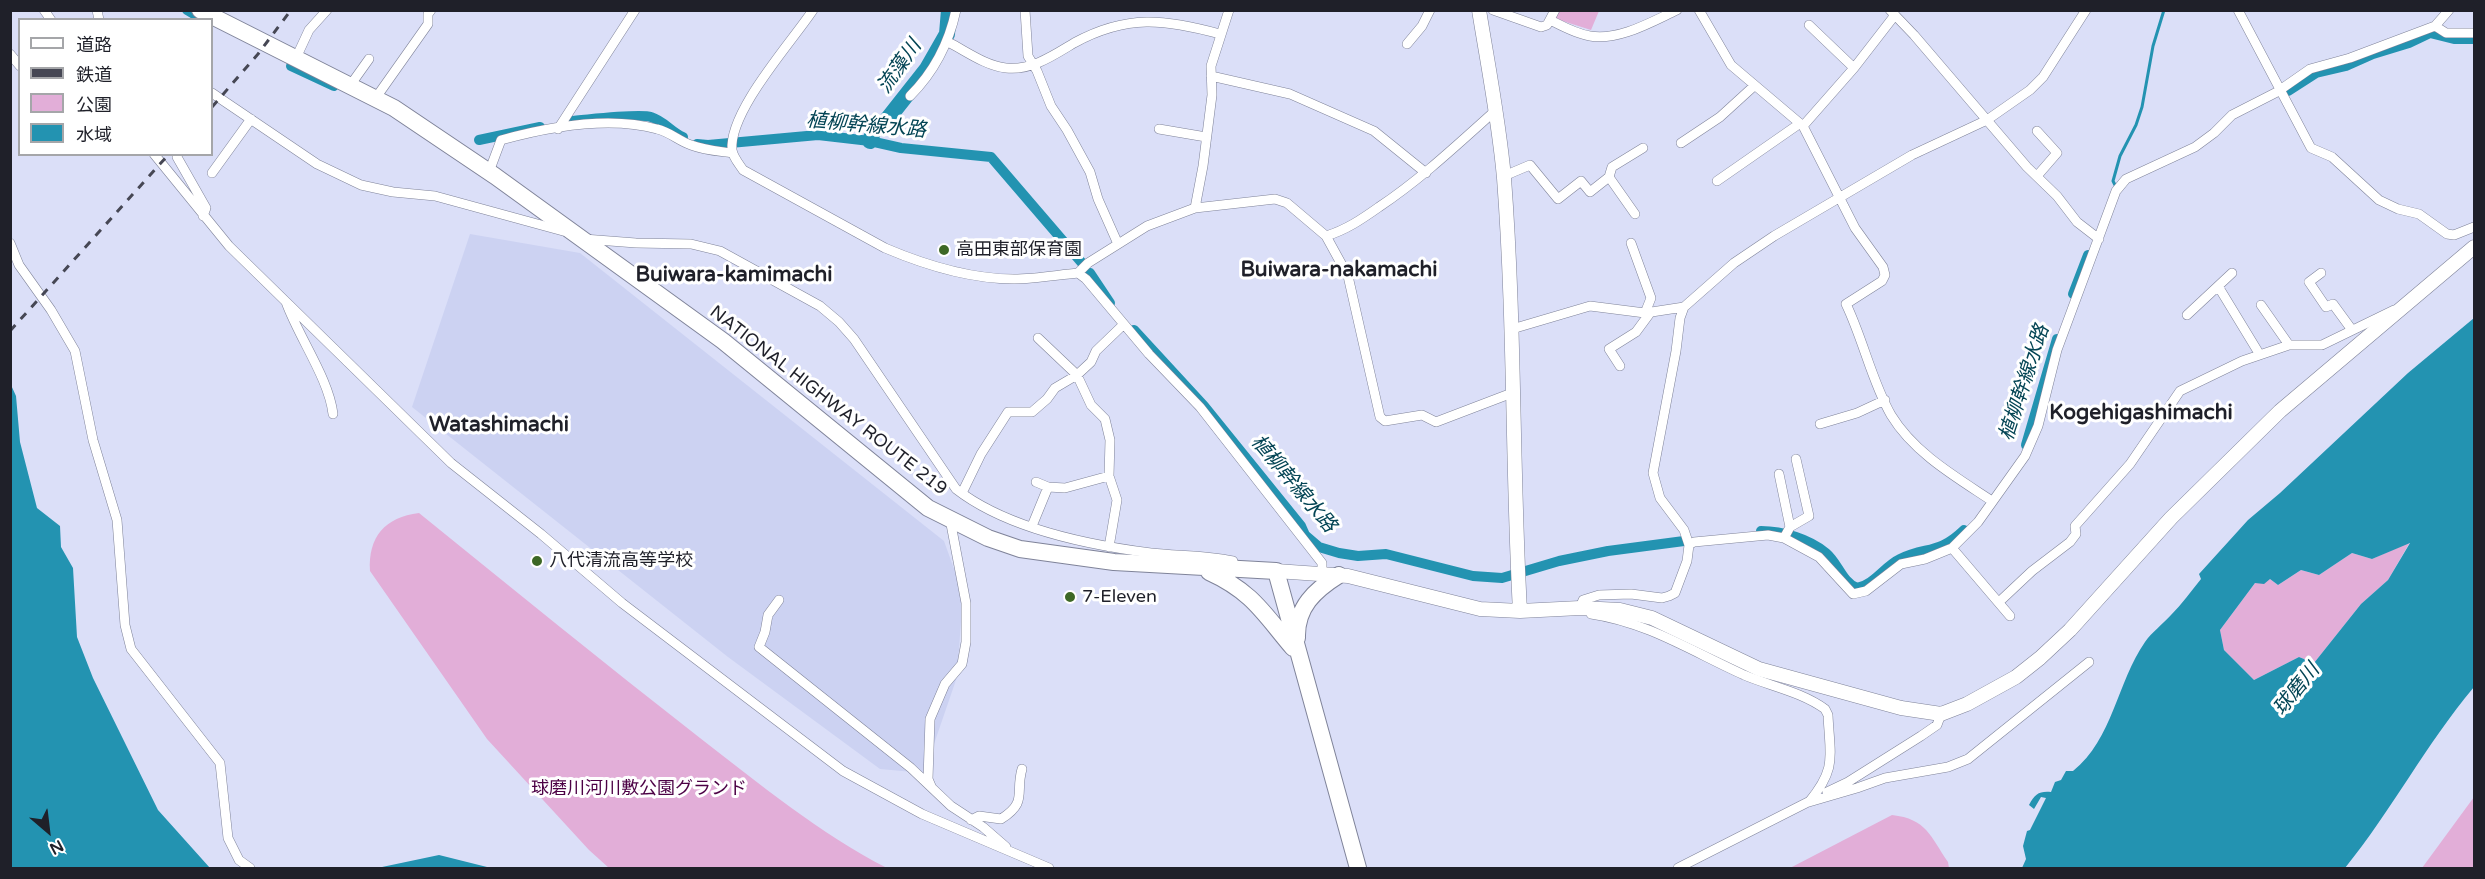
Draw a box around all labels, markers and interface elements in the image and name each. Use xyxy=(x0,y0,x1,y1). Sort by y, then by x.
legend xyxy=(18,18,213,156)
text: 道路 xyxy=(76,34,112,56)
water label: 流藻川 xyxy=(873,36,927,98)
text: 鉄道 xyxy=(76,64,112,86)
text: 公園 xyxy=(76,94,112,116)
water label: 植柳幹線水路 xyxy=(805,109,927,143)
text: 水域 xyxy=(76,124,112,146)
place label: 高田東部保育園 xyxy=(956,239,1082,261)
marker: 高田東部保育園 xyxy=(937,243,951,257)
district label: Buiwara-nakamachi xyxy=(1240,257,1438,283)
district label: Buiwara-kamimachi xyxy=(636,262,832,288)
street label: NATIONAL HIGHWAY ROUTE 219 xyxy=(705,302,951,500)
water label: 植柳幹線水路 xyxy=(1995,322,2055,444)
district label: Kogehigashimachi xyxy=(2049,400,2233,426)
district label: Watashimachi xyxy=(429,412,569,438)
water label: 植柳幹線水路 xyxy=(1245,430,1341,538)
place label: 八代清流高等学校 xyxy=(549,550,693,572)
marker: 八代清流高等学校 xyxy=(530,554,544,568)
place label: 7-Eleven xyxy=(1082,586,1157,608)
marker: 7-Eleven xyxy=(1063,590,1077,604)
water label: 球磨川 xyxy=(2269,659,2325,721)
park label: 球磨川河川敷公園グランド xyxy=(531,778,747,800)
north arrow xyxy=(18,801,78,861)
text: N xyxy=(46,835,67,859)

